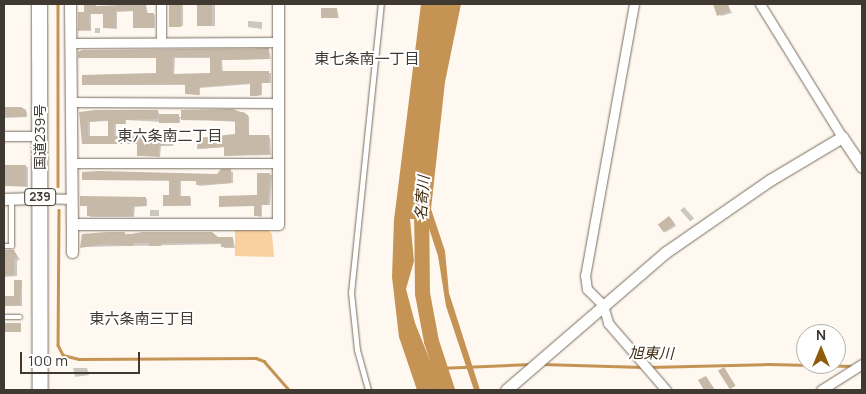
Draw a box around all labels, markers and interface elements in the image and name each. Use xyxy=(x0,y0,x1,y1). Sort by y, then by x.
district label: 東七条南一丁目 xyxy=(315,50,419,68)
street label: 国道239号 xyxy=(32,104,48,170)
district label: 東六条南二丁目 xyxy=(118,127,222,145)
water label: 名寄川 xyxy=(411,175,433,221)
road number: 239 xyxy=(24,188,56,206)
district label: 東六条南三丁目 xyxy=(90,310,194,328)
north arrow xyxy=(796,324,846,374)
text: N xyxy=(816,325,826,344)
scale bar xyxy=(22,342,142,374)
water label: 旭東川 xyxy=(628,344,674,362)
text: 100 m xyxy=(28,350,68,371)

